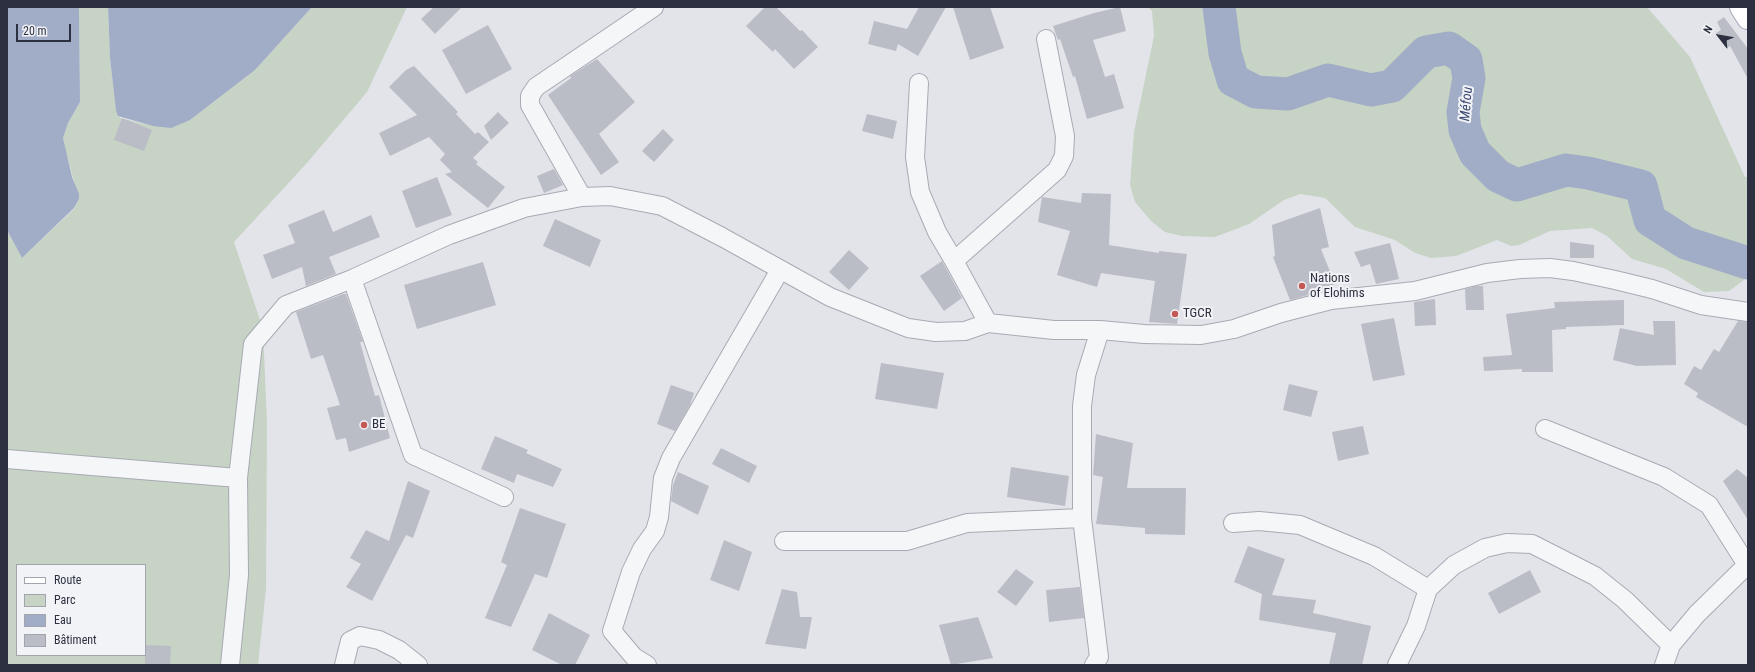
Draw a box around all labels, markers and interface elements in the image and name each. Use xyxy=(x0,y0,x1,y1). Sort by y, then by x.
scale bar xyxy=(18,16,73,42)
north arrow xyxy=(1699,16,1739,56)
text: N xyxy=(1701,23,1716,36)
text: 20 m xyxy=(23,24,47,38)
water label: Méfou xyxy=(1457,86,1477,122)
place label: Nations of Elohims xyxy=(1310,271,1365,302)
marker: Nations of Elohims xyxy=(1297,281,1307,291)
place label: TGCR xyxy=(1183,306,1212,322)
marker: TGCR xyxy=(1170,309,1180,319)
place label: BE xyxy=(372,417,386,433)
marker: BE xyxy=(359,420,369,430)
legend xyxy=(16,564,146,656)
text: Route xyxy=(54,573,81,587)
text: Parc xyxy=(54,593,75,607)
text: Eau xyxy=(54,613,72,627)
text: Bâtiment xyxy=(54,633,97,647)

